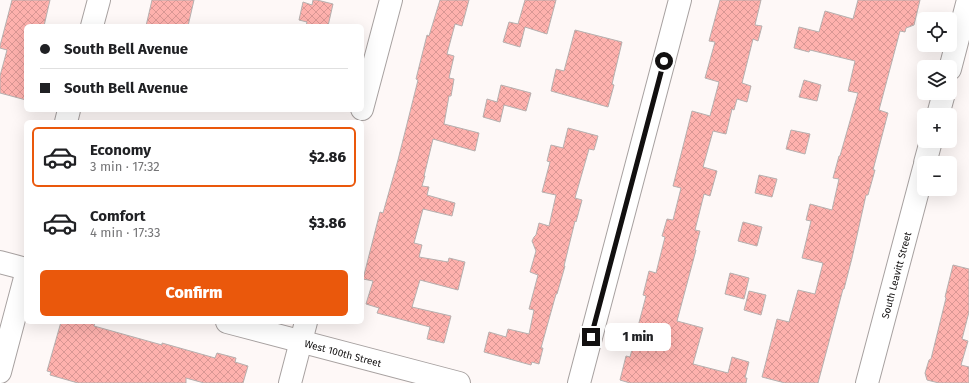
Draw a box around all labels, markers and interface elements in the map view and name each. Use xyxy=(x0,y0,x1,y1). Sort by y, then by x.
map controls xyxy=(917,12,957,196)
button: locate xyxy=(917,12,957,52)
text: South Bell Avenue xyxy=(64,40,188,58)
route start xyxy=(655,52,673,70)
button: layers xyxy=(917,60,957,100)
text: South Bell Avenue xyxy=(64,79,188,97)
button: + xyxy=(917,108,957,148)
icon: car xyxy=(42,139,78,175)
text: Economy xyxy=(90,141,151,159)
text: $2.86 xyxy=(309,148,346,166)
button: − xyxy=(917,156,957,196)
text: 3 min · 17:32 xyxy=(90,159,160,174)
icon: car xyxy=(42,205,78,241)
text: Comfort xyxy=(90,207,146,225)
text: $3.86 xyxy=(309,214,346,232)
text: 4 min · 17:33 xyxy=(90,225,160,240)
street label: South Leavitt Street xyxy=(880,230,914,320)
button: Confirm xyxy=(40,270,348,316)
callout: 1 min xyxy=(605,323,671,351)
route end xyxy=(582,328,600,346)
text: 1 min xyxy=(622,329,654,344)
street label: West 100th Street xyxy=(303,338,383,370)

